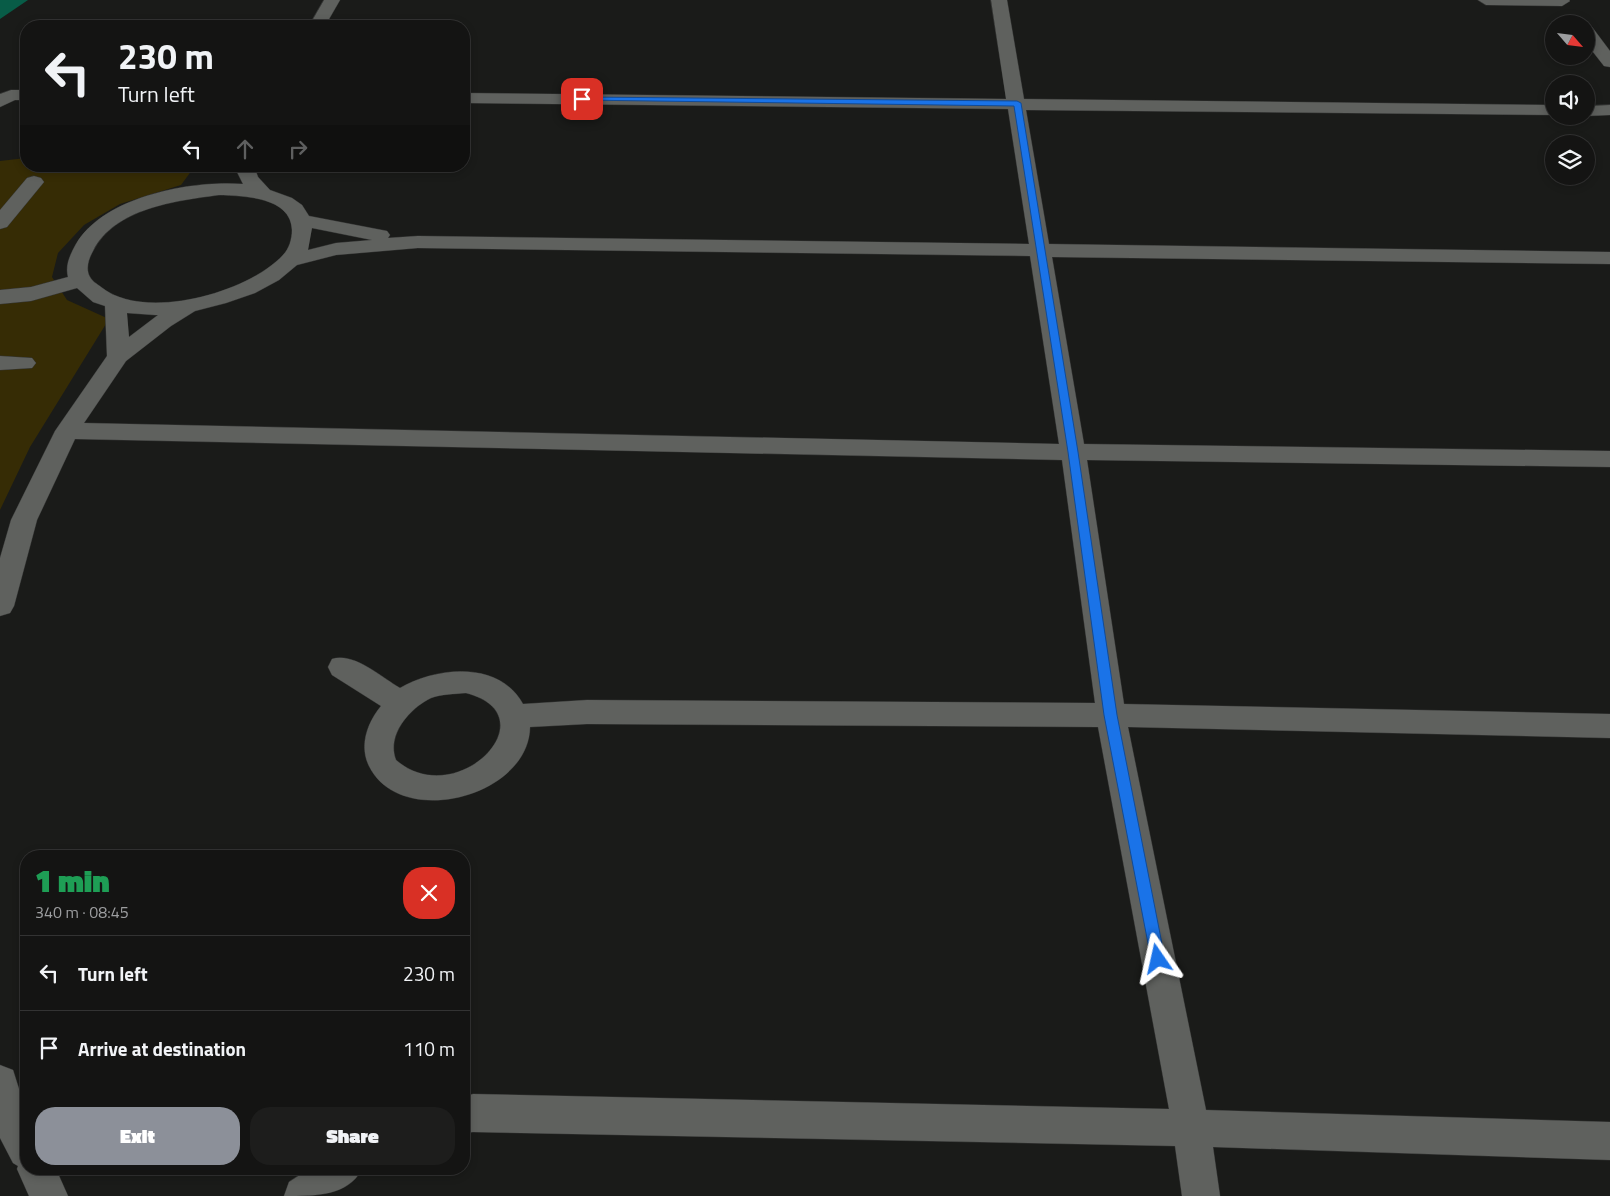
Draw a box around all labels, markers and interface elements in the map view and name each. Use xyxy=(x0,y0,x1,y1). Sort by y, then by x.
north arrow xyxy=(1545,15,1595,65)
map controls xyxy=(1545,15,1595,185)
text: 230 m xyxy=(118,29,214,83)
icon: left xyxy=(35,40,100,105)
button: sound xyxy=(1545,75,1595,125)
text: Turn left xyxy=(118,77,195,111)
pin xyxy=(561,78,603,120)
icon: arrive xyxy=(568,85,596,113)
icon: left xyxy=(178,135,206,163)
icon: ahead xyxy=(231,135,259,163)
icon: right xyxy=(284,135,312,163)
button: layers xyxy=(1545,135,1595,185)
text: 1 min xyxy=(35,858,110,904)
button: close xyxy=(403,867,455,919)
text: 340 m · 08:45 xyxy=(35,900,129,924)
position arrow xyxy=(1131,932,1183,984)
icon: left xyxy=(35,959,63,987)
text: Turn left xyxy=(78,959,148,988)
text: 230 m xyxy=(403,959,455,988)
icon: arrive xyxy=(35,1034,63,1062)
text: Arrive at destination xyxy=(78,1034,246,1063)
text: 110 m xyxy=(403,1034,455,1063)
button: Exit xyxy=(35,1107,240,1165)
button: Share xyxy=(250,1107,455,1165)

